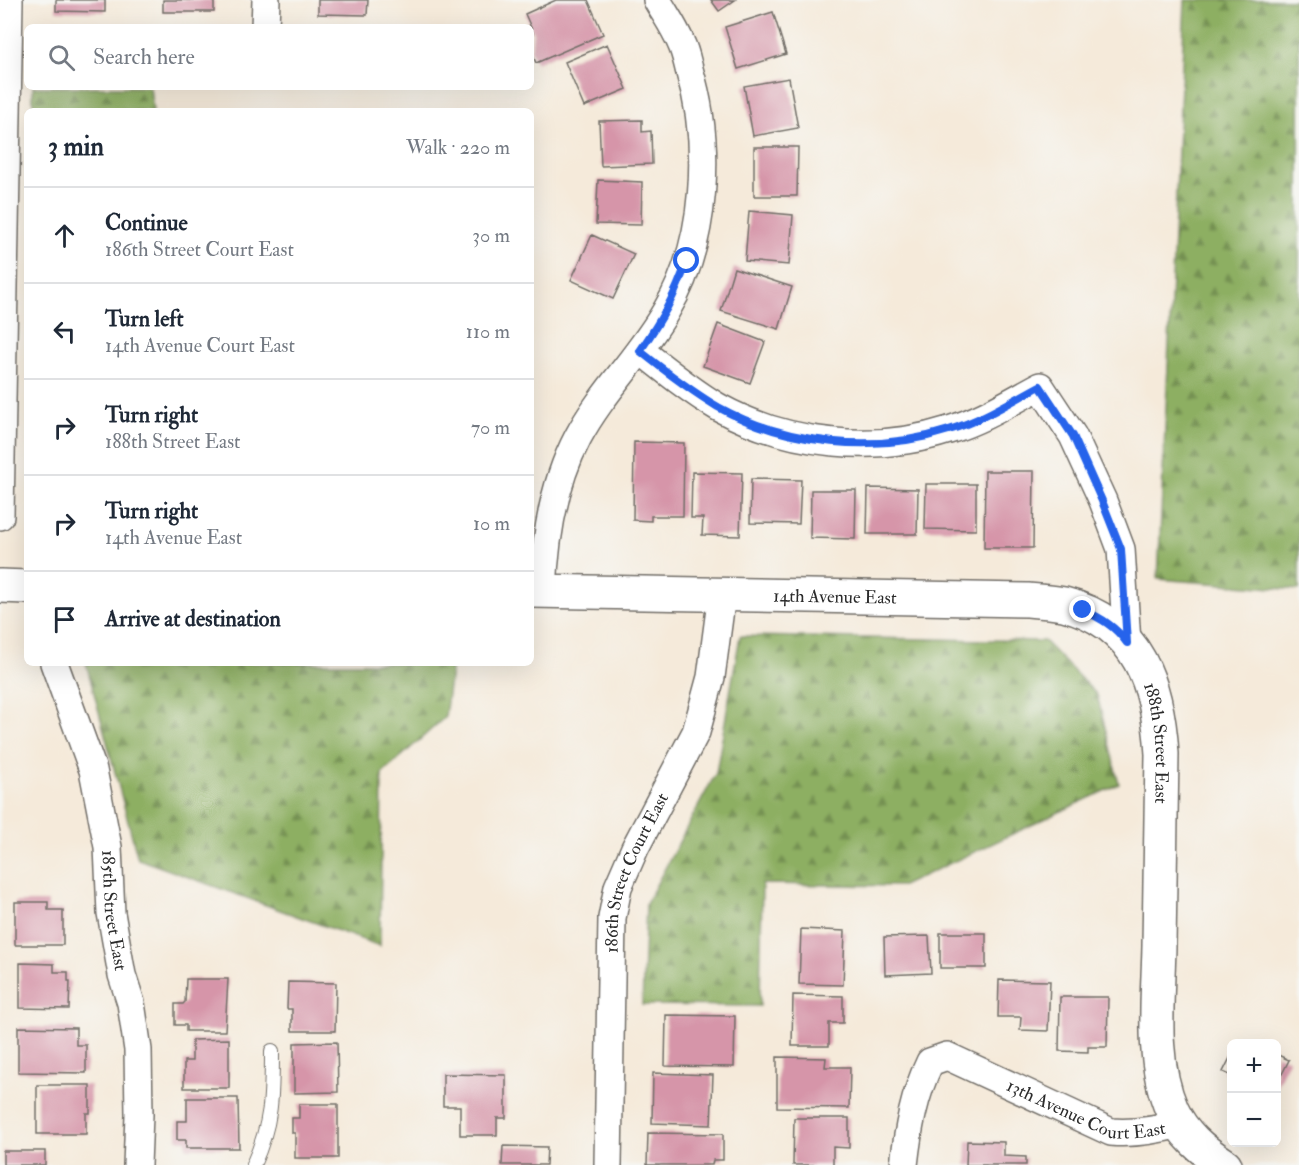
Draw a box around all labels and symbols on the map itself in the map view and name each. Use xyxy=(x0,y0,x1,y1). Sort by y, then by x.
route start xyxy=(673,247,699,273)
street label: 14th Avenue East xyxy=(773,584,897,609)
route end xyxy=(1069,596,1095,622)
street label: 188th Street East xyxy=(1139,679,1174,804)
street label: 186th Street Court East xyxy=(600,789,674,953)
street label: 185th Street East xyxy=(97,849,133,973)
street label: 13th Avenue Court East xyxy=(1003,1074,1168,1144)

